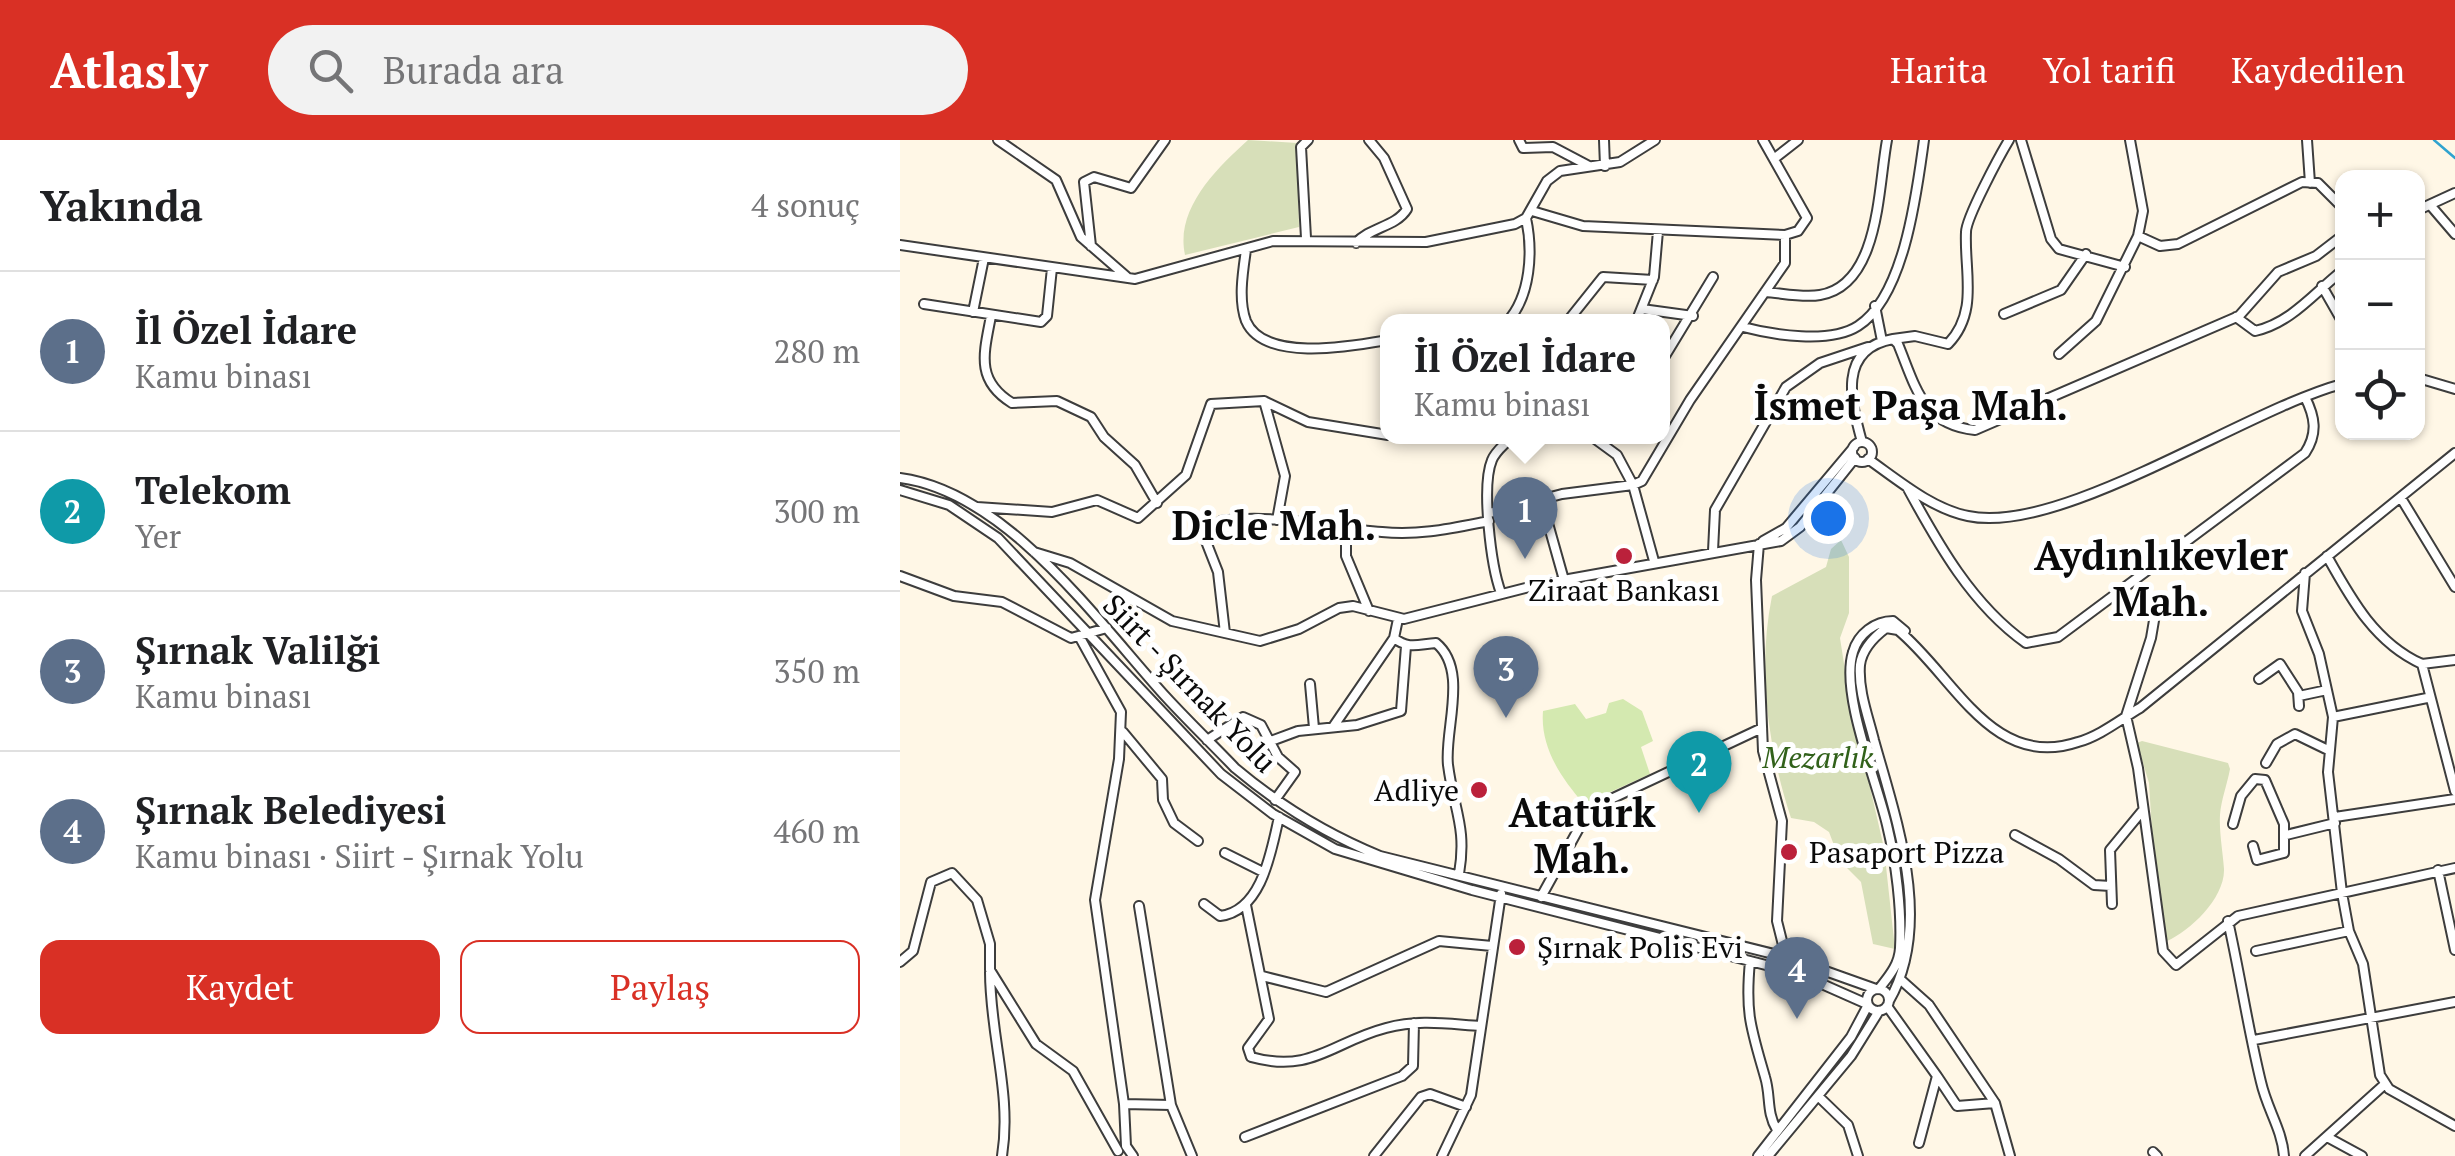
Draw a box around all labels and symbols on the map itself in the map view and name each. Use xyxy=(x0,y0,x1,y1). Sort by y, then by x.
district label: İsmet Paşa Mah. xyxy=(1754,378,2068,431)
pin: 1 xyxy=(1492,476,1558,559)
your location xyxy=(1803,493,1854,544)
district label: Dicle Mah. xyxy=(1172,498,1376,551)
district label: Aydınlıkevler Mah. xyxy=(2034,528,2289,627)
marker: Ziraat Bankası xyxy=(1613,545,1635,567)
place label: Ziraat Bankası xyxy=(1528,570,1720,610)
street label: Siirt - Şırnak Yolu xyxy=(1095,585,1285,781)
pin: 3 xyxy=(1474,636,1538,718)
pin: 2 xyxy=(1666,730,1732,813)
park label: Mezarlık xyxy=(1761,737,1874,777)
place label: Adliye xyxy=(1374,770,1459,810)
marker: Adliye xyxy=(1468,779,1490,801)
district label: Atatürk Mah. xyxy=(1508,785,1656,884)
place label: Pasaport Pizza xyxy=(1809,832,2004,872)
marker: Pasaport Pizza xyxy=(1778,841,1800,863)
place label: Şırnak Polis Evi xyxy=(1537,927,1743,967)
marker: Şırnak Polis Evi xyxy=(1506,936,1528,958)
pin: 4 xyxy=(1764,936,1830,1019)

